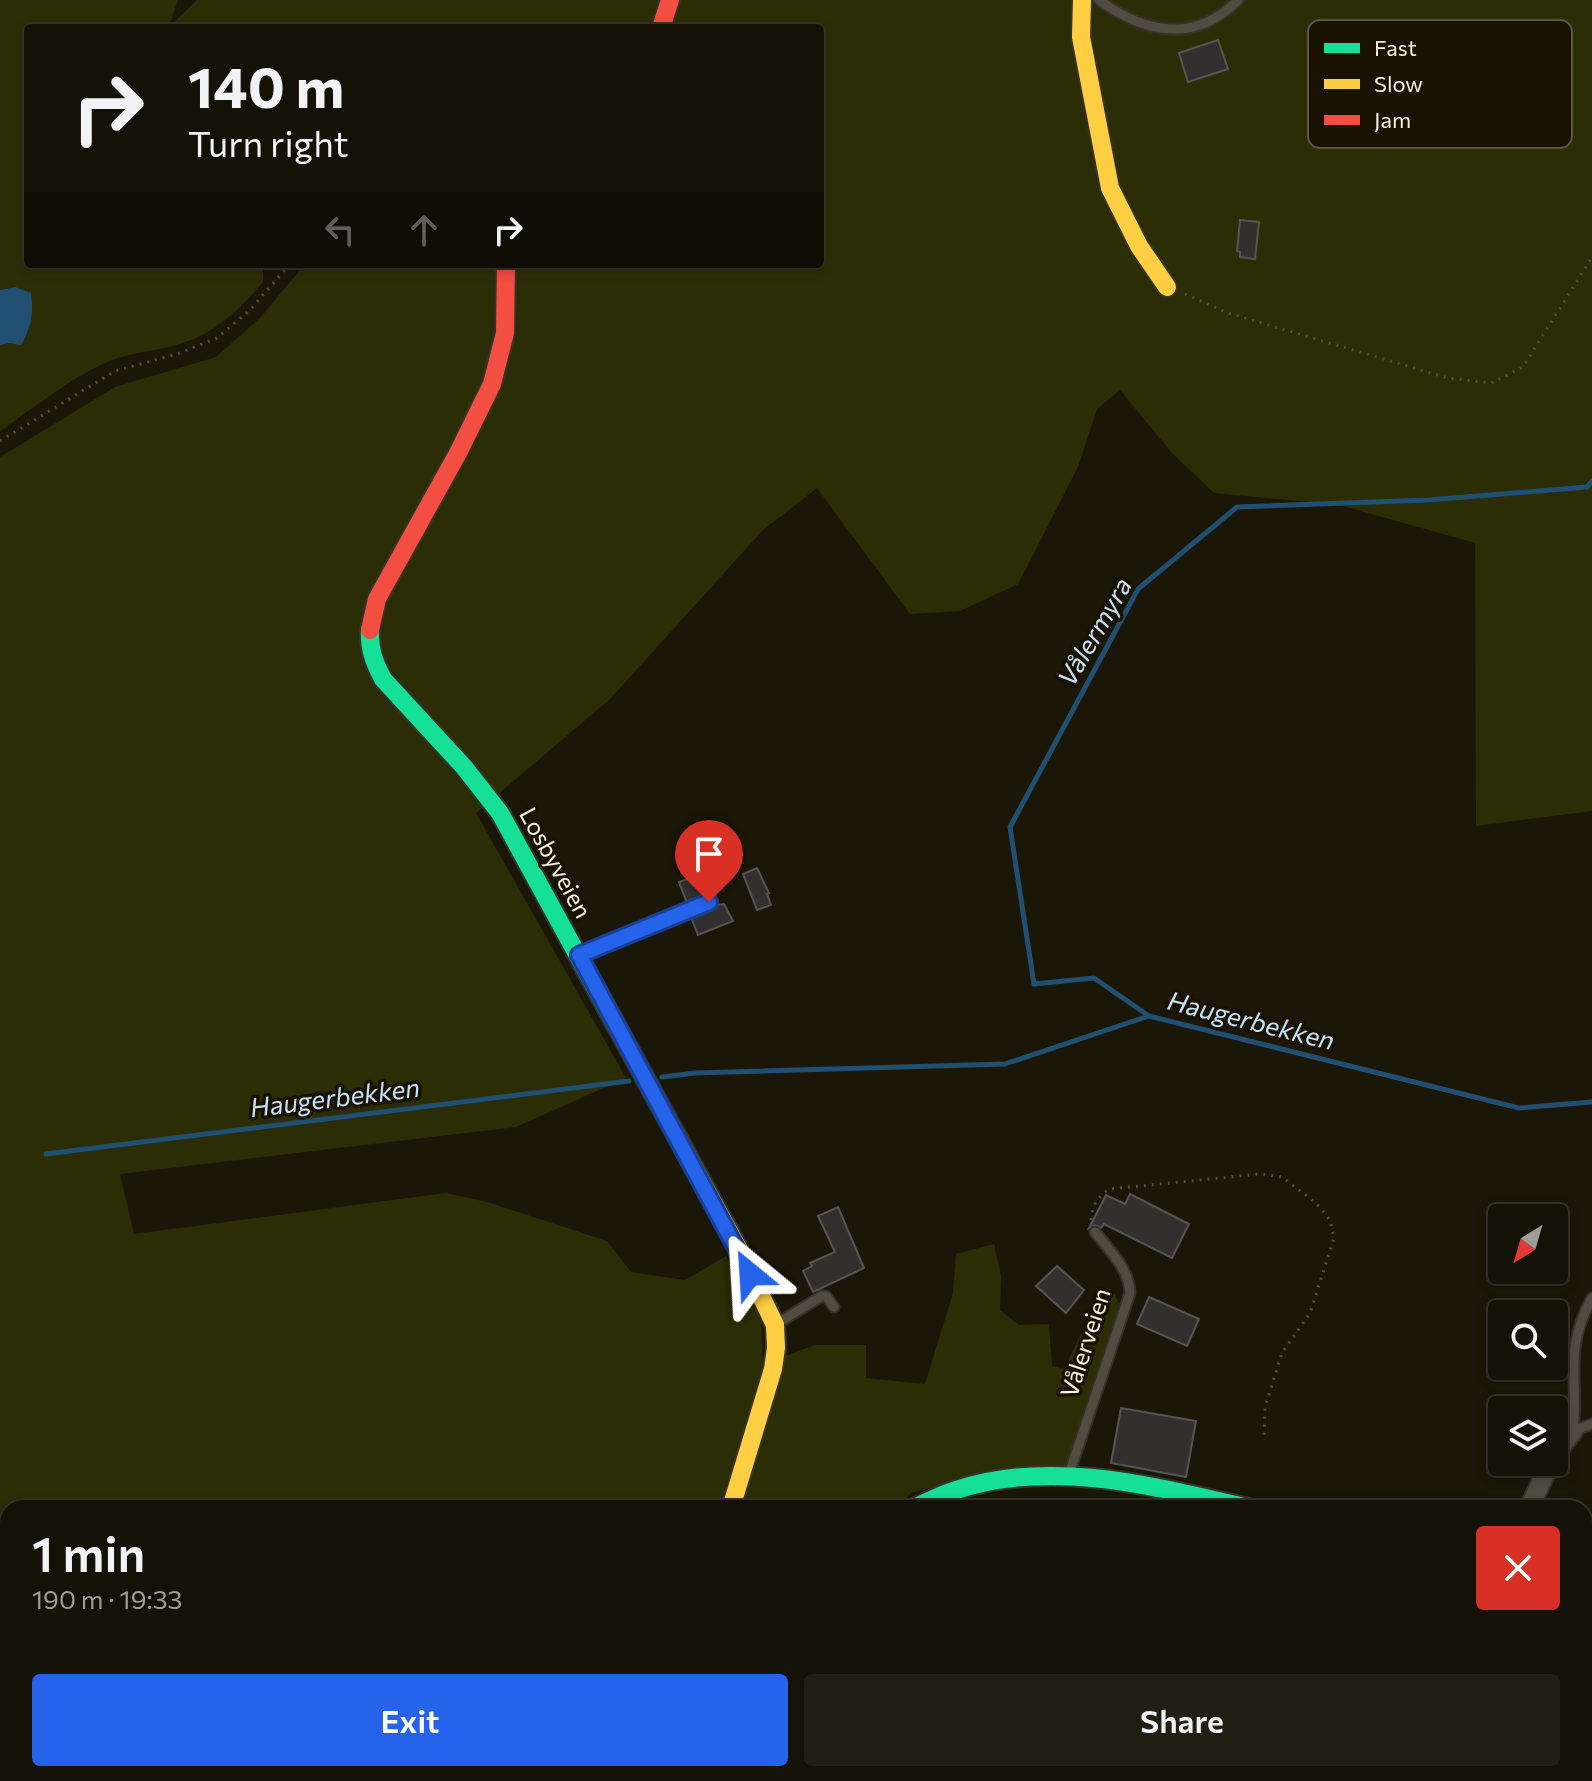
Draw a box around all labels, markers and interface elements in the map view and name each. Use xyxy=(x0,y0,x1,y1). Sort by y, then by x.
legend xyxy=(1308,20,1572,148)
text: Fast xyxy=(1374,34,1417,61)
text: 140 m xyxy=(188,51,344,120)
icon: right xyxy=(56,56,160,160)
text: Slow xyxy=(1374,70,1423,97)
text: Jam xyxy=(1374,106,1411,133)
text: Turn right xyxy=(188,120,349,164)
icon: left xyxy=(318,208,362,252)
icon: ahead xyxy=(402,208,446,252)
icon: right xyxy=(486,208,530,252)
water label: Vålermyra xyxy=(1050,572,1137,691)
street label: Losbyveien xyxy=(514,802,599,923)
pin xyxy=(675,820,743,902)
icon: arrive xyxy=(687,832,731,876)
water label: Haugerbekken xyxy=(1165,984,1338,1055)
water label: Haugerbekken xyxy=(248,1071,421,1122)
north arrow xyxy=(1488,1204,1568,1284)
map controls xyxy=(1488,1204,1568,1476)
position arrow xyxy=(708,1232,792,1316)
street label: Vålerveien xyxy=(1053,1284,1116,1401)
button: search xyxy=(1488,1300,1568,1380)
button: layers xyxy=(1488,1396,1568,1476)
text: 1 min xyxy=(32,1523,145,1582)
button: close xyxy=(1476,1526,1560,1610)
text: 190 m · 19:33 xyxy=(32,1583,182,1614)
button: Exit xyxy=(32,1674,788,1766)
button: Share xyxy=(804,1674,1560,1766)

